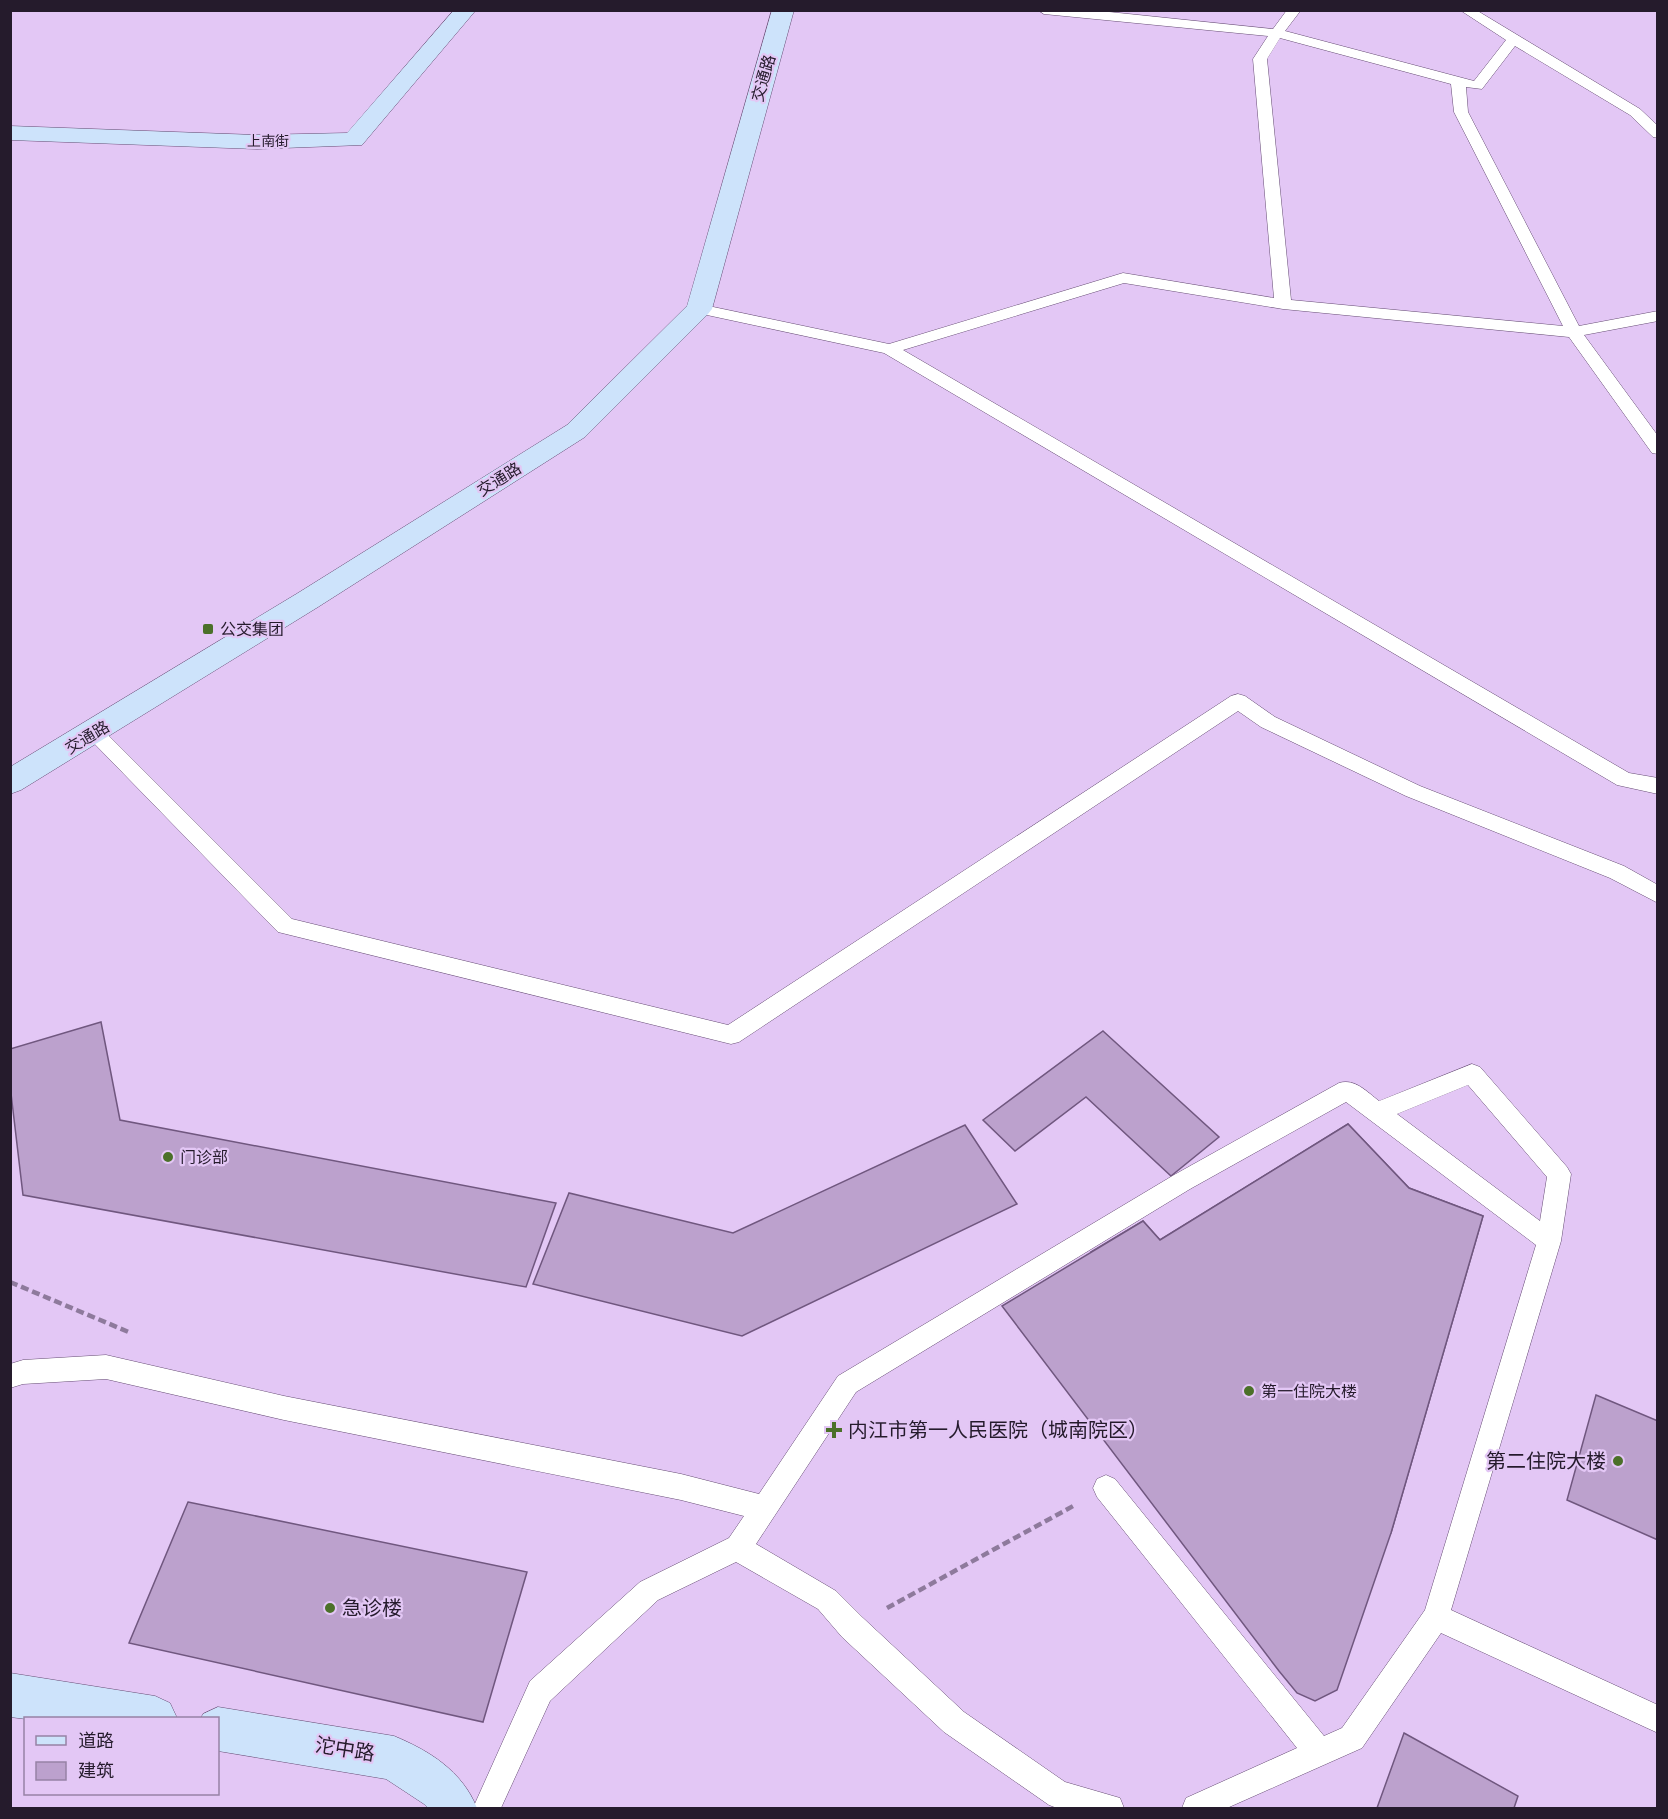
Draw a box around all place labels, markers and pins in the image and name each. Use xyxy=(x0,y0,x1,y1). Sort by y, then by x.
place label: 公交集团 xyxy=(220,620,284,638)
marker: 公交集团 xyxy=(201,622,215,636)
place label: 门诊部 xyxy=(180,1148,228,1166)
marker: 门诊部 xyxy=(161,1150,175,1164)
place label: 第一住院大楼 xyxy=(1261,1382,1357,1400)
marker: 第一住院大楼 xyxy=(1242,1384,1256,1398)
place label: 内江市第一人民医院（城南院区） xyxy=(848,1418,1148,1441)
marker: 内江市第一人民医院（城南院区） xyxy=(825,1421,843,1439)
place label: 第二住院大楼 xyxy=(1486,1449,1606,1472)
marker: 第二住院大楼 xyxy=(1611,1454,1625,1468)
place label: 急诊楼 xyxy=(342,1596,402,1619)
marker: 急诊楼 xyxy=(323,1601,337,1615)

